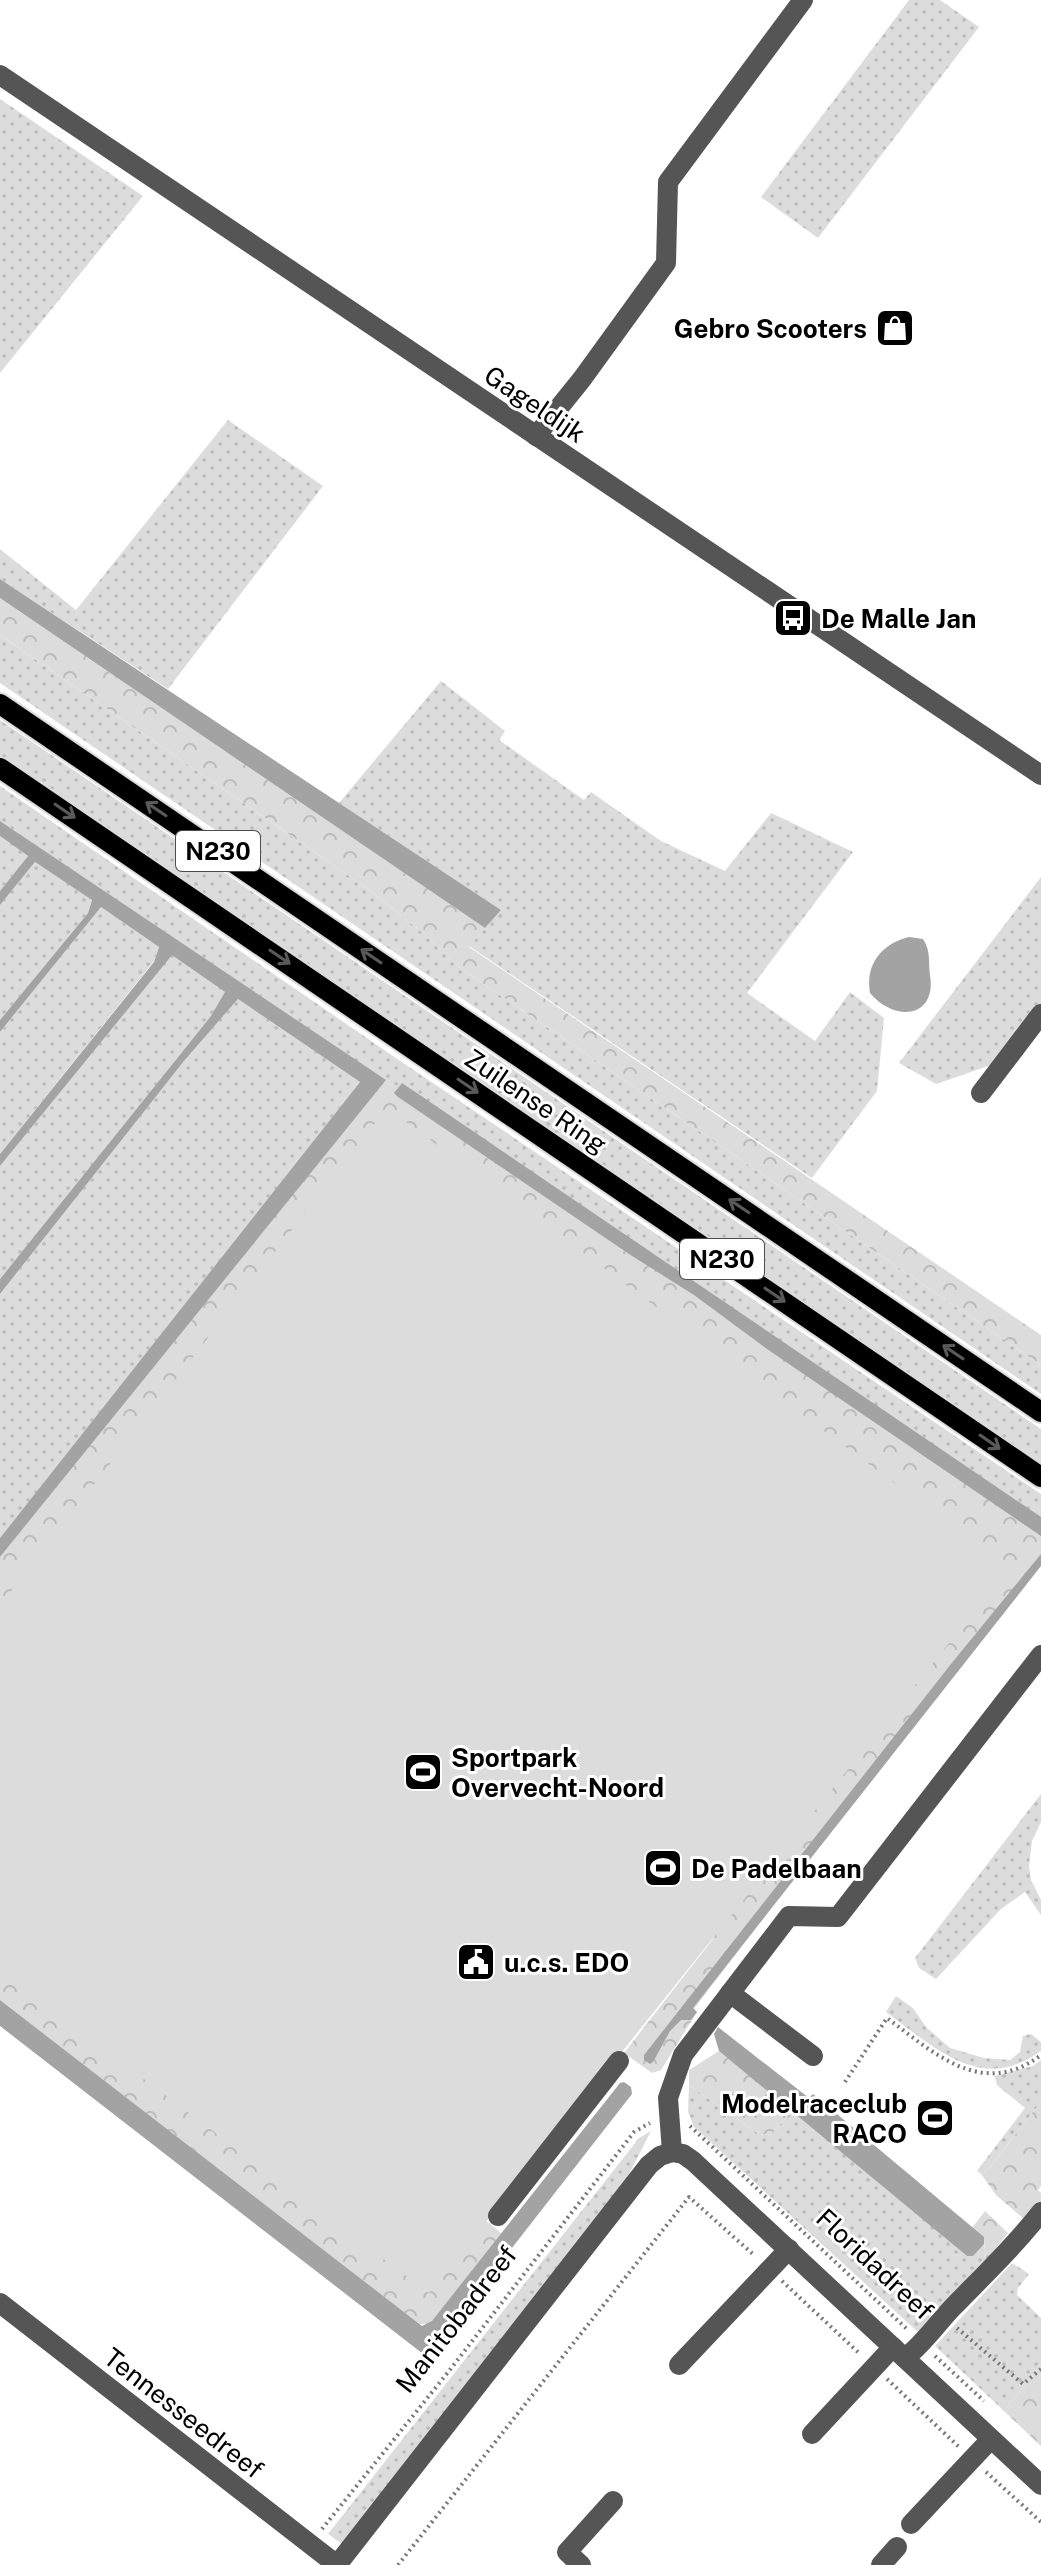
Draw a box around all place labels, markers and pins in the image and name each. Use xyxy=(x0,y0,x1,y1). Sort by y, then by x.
shop icon: Gebro Scooters xyxy=(874,307,916,349)
place label: Gebro Scooters xyxy=(674,313,867,344)
bus stop icon: De Malle Jan xyxy=(772,597,814,639)
place label: De Malle Jan xyxy=(821,603,976,634)
place label: Sportpark Overvecht-Noord xyxy=(451,1742,664,1803)
sports icon: Sportpark Overvecht-Noord xyxy=(402,1751,444,1793)
sports icon: De Padelbaan xyxy=(642,1847,684,1889)
place label: De Padelbaan xyxy=(691,1853,862,1884)
public building icon: u.c.s. EDO xyxy=(455,1941,497,1983)
place label: u.c.s. EDO xyxy=(504,1947,629,1978)
place label: Modelraceclub RACO xyxy=(721,2088,907,2149)
sports icon: Modelraceclub RACO xyxy=(914,2097,956,2139)

